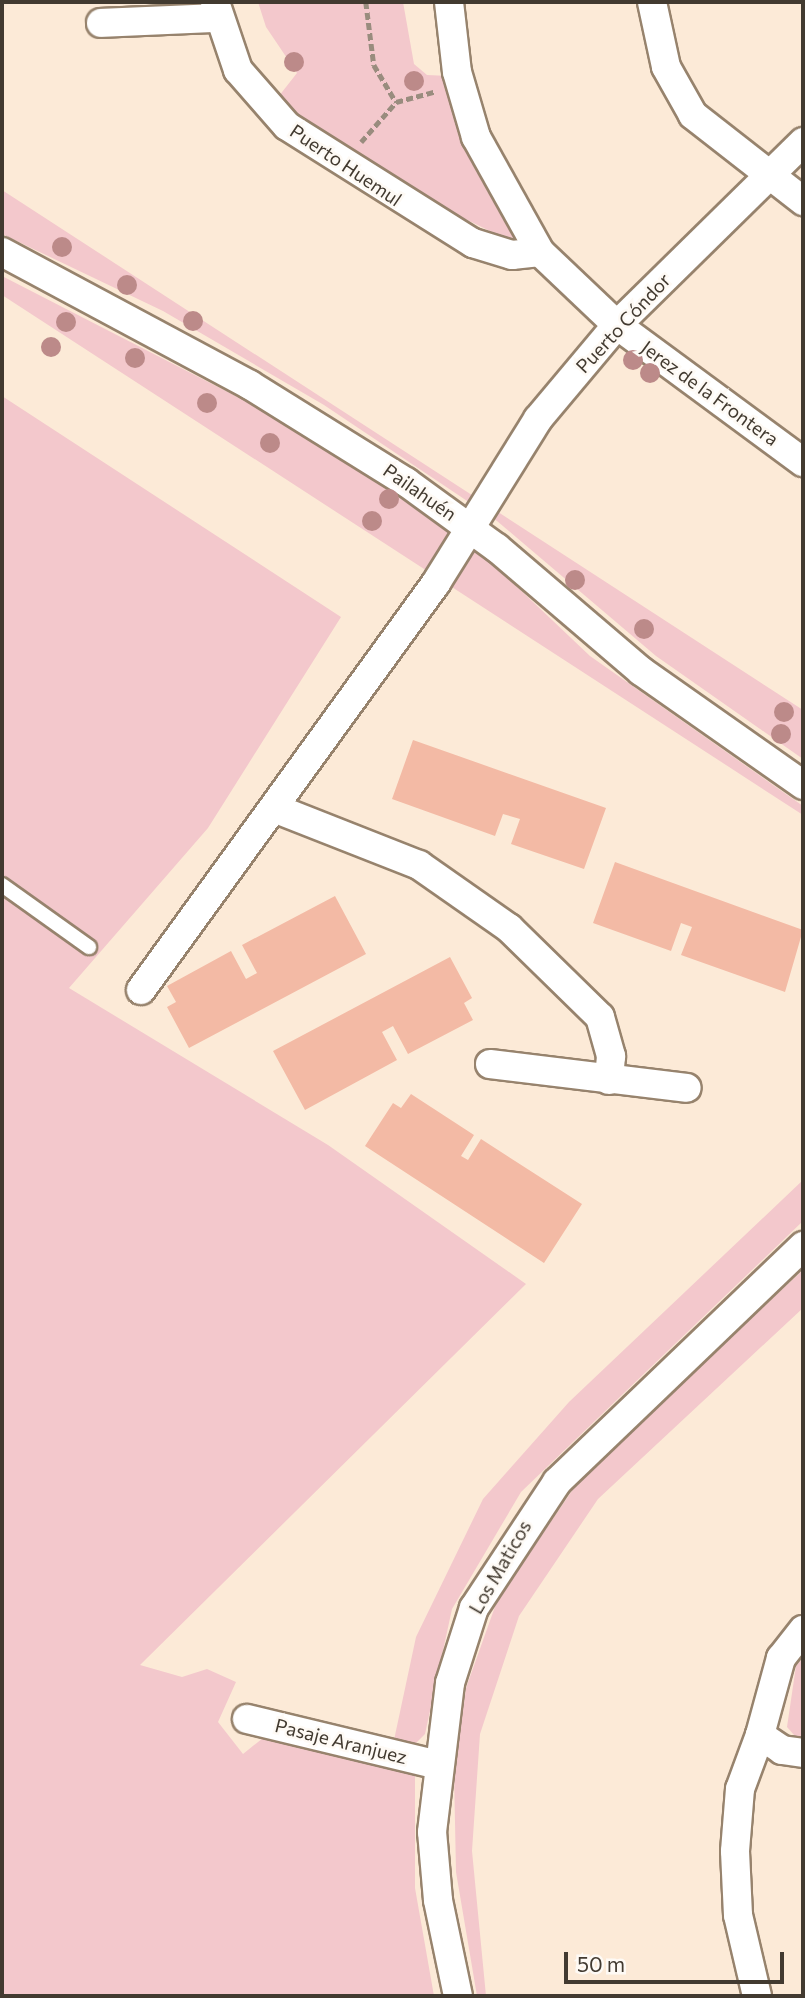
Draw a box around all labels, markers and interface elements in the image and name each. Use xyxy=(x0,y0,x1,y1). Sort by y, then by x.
street label: Puerto Huemul xyxy=(286,119,406,211)
street label: Puerto Cóndor xyxy=(571,268,675,378)
street label: Jerez de la Frontera xyxy=(637,336,783,450)
street label: Pailahuén xyxy=(379,459,461,525)
street label: Los Maticos xyxy=(464,1516,536,1618)
street label: Pasaje Aranjuez xyxy=(273,1714,409,1768)
scale bar xyxy=(567,1938,788,1982)
text: 50 m xyxy=(577,1951,625,1976)

